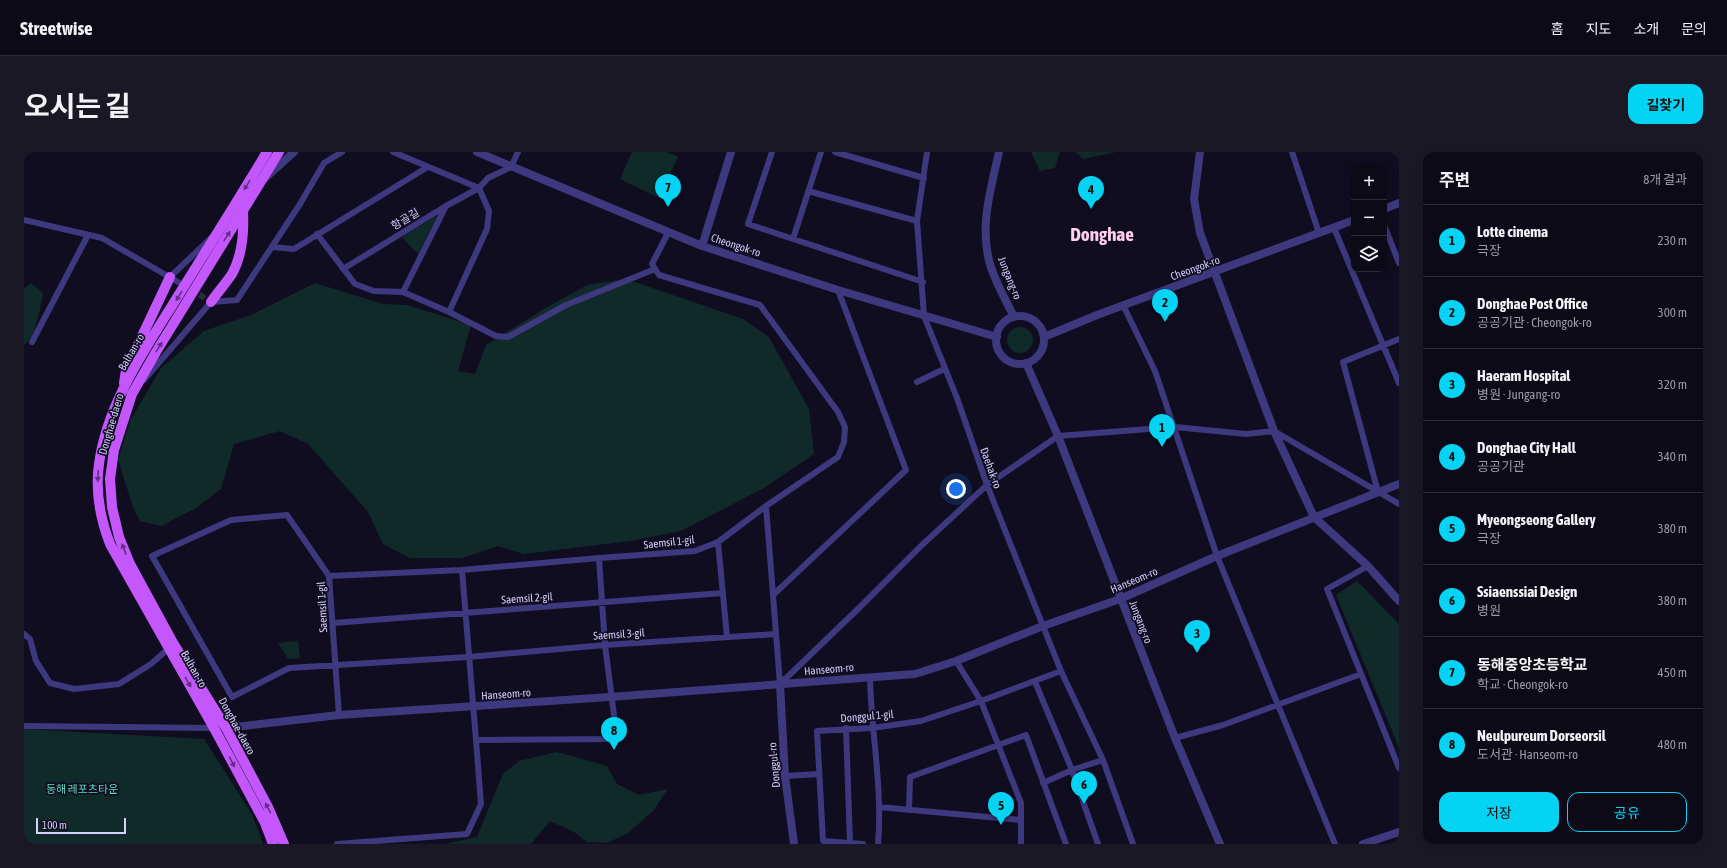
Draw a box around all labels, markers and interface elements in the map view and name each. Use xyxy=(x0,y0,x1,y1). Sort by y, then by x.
text: Streetwise xyxy=(20,17,93,39)
text: 홈 xyxy=(1551,21,1564,37)
text: 지도 xyxy=(1586,21,1611,37)
text: 소개 xyxy=(1633,21,1659,37)
text: 문의 xyxy=(1681,21,1707,37)
button: 길찾기 xyxy=(1628,84,1703,124)
text: 오시는 길 xyxy=(24,90,131,122)
map controls xyxy=(1351,164,1387,272)
button: + xyxy=(1351,164,1387,200)
text: 주변 xyxy=(1439,170,1470,190)
text: 8개 결과 xyxy=(1643,172,1687,187)
pin: 7 xyxy=(655,174,681,207)
pin: 4 xyxy=(1078,176,1104,209)
one-way arrow xyxy=(243,179,250,191)
button: − xyxy=(1351,200,1387,236)
street label: 항골길 xyxy=(389,206,421,232)
district label: Donghae xyxy=(1070,223,1134,245)
text: Lotte cinema xyxy=(1477,223,1548,240)
one-way arrow xyxy=(223,231,231,241)
street label: Cheongok-ro xyxy=(710,231,762,259)
text: 1 xyxy=(1449,233,1455,248)
text: 230 m xyxy=(1658,233,1687,248)
button: layers xyxy=(1351,236,1387,272)
text: 극장 xyxy=(1477,243,1501,258)
street label: Cheongok-ro xyxy=(1169,254,1221,282)
street label: Jungang-ro xyxy=(996,255,1024,301)
pin: 2 xyxy=(1152,289,1178,322)
one-way arrow xyxy=(175,290,182,302)
text: Donghae Post Office xyxy=(1477,295,1588,312)
text: 2 xyxy=(1449,305,1455,320)
text: 300 m xyxy=(1658,305,1687,320)
text: 공공기관 · Cheongok-ro xyxy=(1477,315,1592,330)
street label: Balhan-ro xyxy=(116,332,146,372)
one-way arrow xyxy=(155,342,163,352)
text: Haeram Hospital xyxy=(1477,367,1570,384)
text: 3 xyxy=(1449,377,1455,392)
text: 320 m xyxy=(1658,377,1687,392)
text: 병원 · Jungang-ro xyxy=(1477,387,1560,402)
street label: Donghae-daero xyxy=(97,392,125,456)
pin: 1 xyxy=(1149,414,1175,447)
text: Donghae City Hall xyxy=(1477,439,1576,456)
street label: Daehak-ro xyxy=(978,446,1004,490)
text: 4 xyxy=(1449,449,1455,464)
text: 340 m xyxy=(1658,449,1687,464)
text: 공공기관 xyxy=(1477,459,1525,474)
one-way arrow xyxy=(95,470,101,483)
your location xyxy=(946,479,966,499)
text: Myeongseong Gallery xyxy=(1477,511,1596,528)
text: 5 xyxy=(1449,521,1455,536)
text: 380 m xyxy=(1658,521,1687,536)
text: 극장 xyxy=(1477,531,1501,546)
street label: Saemsil 1-gil xyxy=(643,533,695,551)
one-way arrow xyxy=(120,542,126,554)
street label: Hanseom-ro xyxy=(1109,565,1159,595)
street label: Saemsil 1-gil xyxy=(315,581,329,633)
text: Ssiaenssiai Design xyxy=(1477,583,1577,600)
street label: Saemsil 2-gil xyxy=(501,590,553,606)
text: 6 xyxy=(1449,593,1455,608)
text: 380 m xyxy=(1658,593,1687,608)
street label: Jungang-ro xyxy=(1127,599,1155,645)
text: 병원 xyxy=(1477,603,1501,618)
pin: 3 xyxy=(1184,620,1210,653)
street label: Saemsil 3-gil xyxy=(593,626,645,642)
street label: Balhan-ro xyxy=(179,649,209,689)
text: 동해중앙초등학교 xyxy=(1477,656,1587,673)
street label: Hanseom-ro xyxy=(804,661,854,677)
text: 7 xyxy=(1449,665,1455,680)
text: 450 m xyxy=(1658,665,1687,680)
one-way arrow xyxy=(184,676,191,688)
text: 학교 · Cheongok-ro xyxy=(1477,677,1568,692)
street label: Hanseom-ro xyxy=(481,686,531,702)
street label: Donghae-daero xyxy=(216,695,258,757)
street label: Donggul 1-gil xyxy=(840,708,894,724)
pin: 8 xyxy=(601,717,627,750)
text: Neulpureum Dorseorsil xyxy=(1477,727,1606,744)
text: 8 xyxy=(1449,737,1455,752)
text: 480 m xyxy=(1658,737,1687,752)
street label: Donggul-ro xyxy=(766,742,782,788)
text: 도서관 · Hanseom-ro xyxy=(1477,747,1578,762)
one-way arrow xyxy=(229,756,236,768)
pin: 6 xyxy=(1071,771,1097,804)
park label: 동해 레포츠타운 xyxy=(46,783,118,795)
pin: 5 xyxy=(988,792,1014,825)
button: 저장 xyxy=(1439,792,1559,832)
button: 공유 xyxy=(1567,792,1687,832)
one-way arrow xyxy=(265,802,272,814)
scale bar xyxy=(36,816,126,835)
text: 100 m xyxy=(42,819,67,831)

